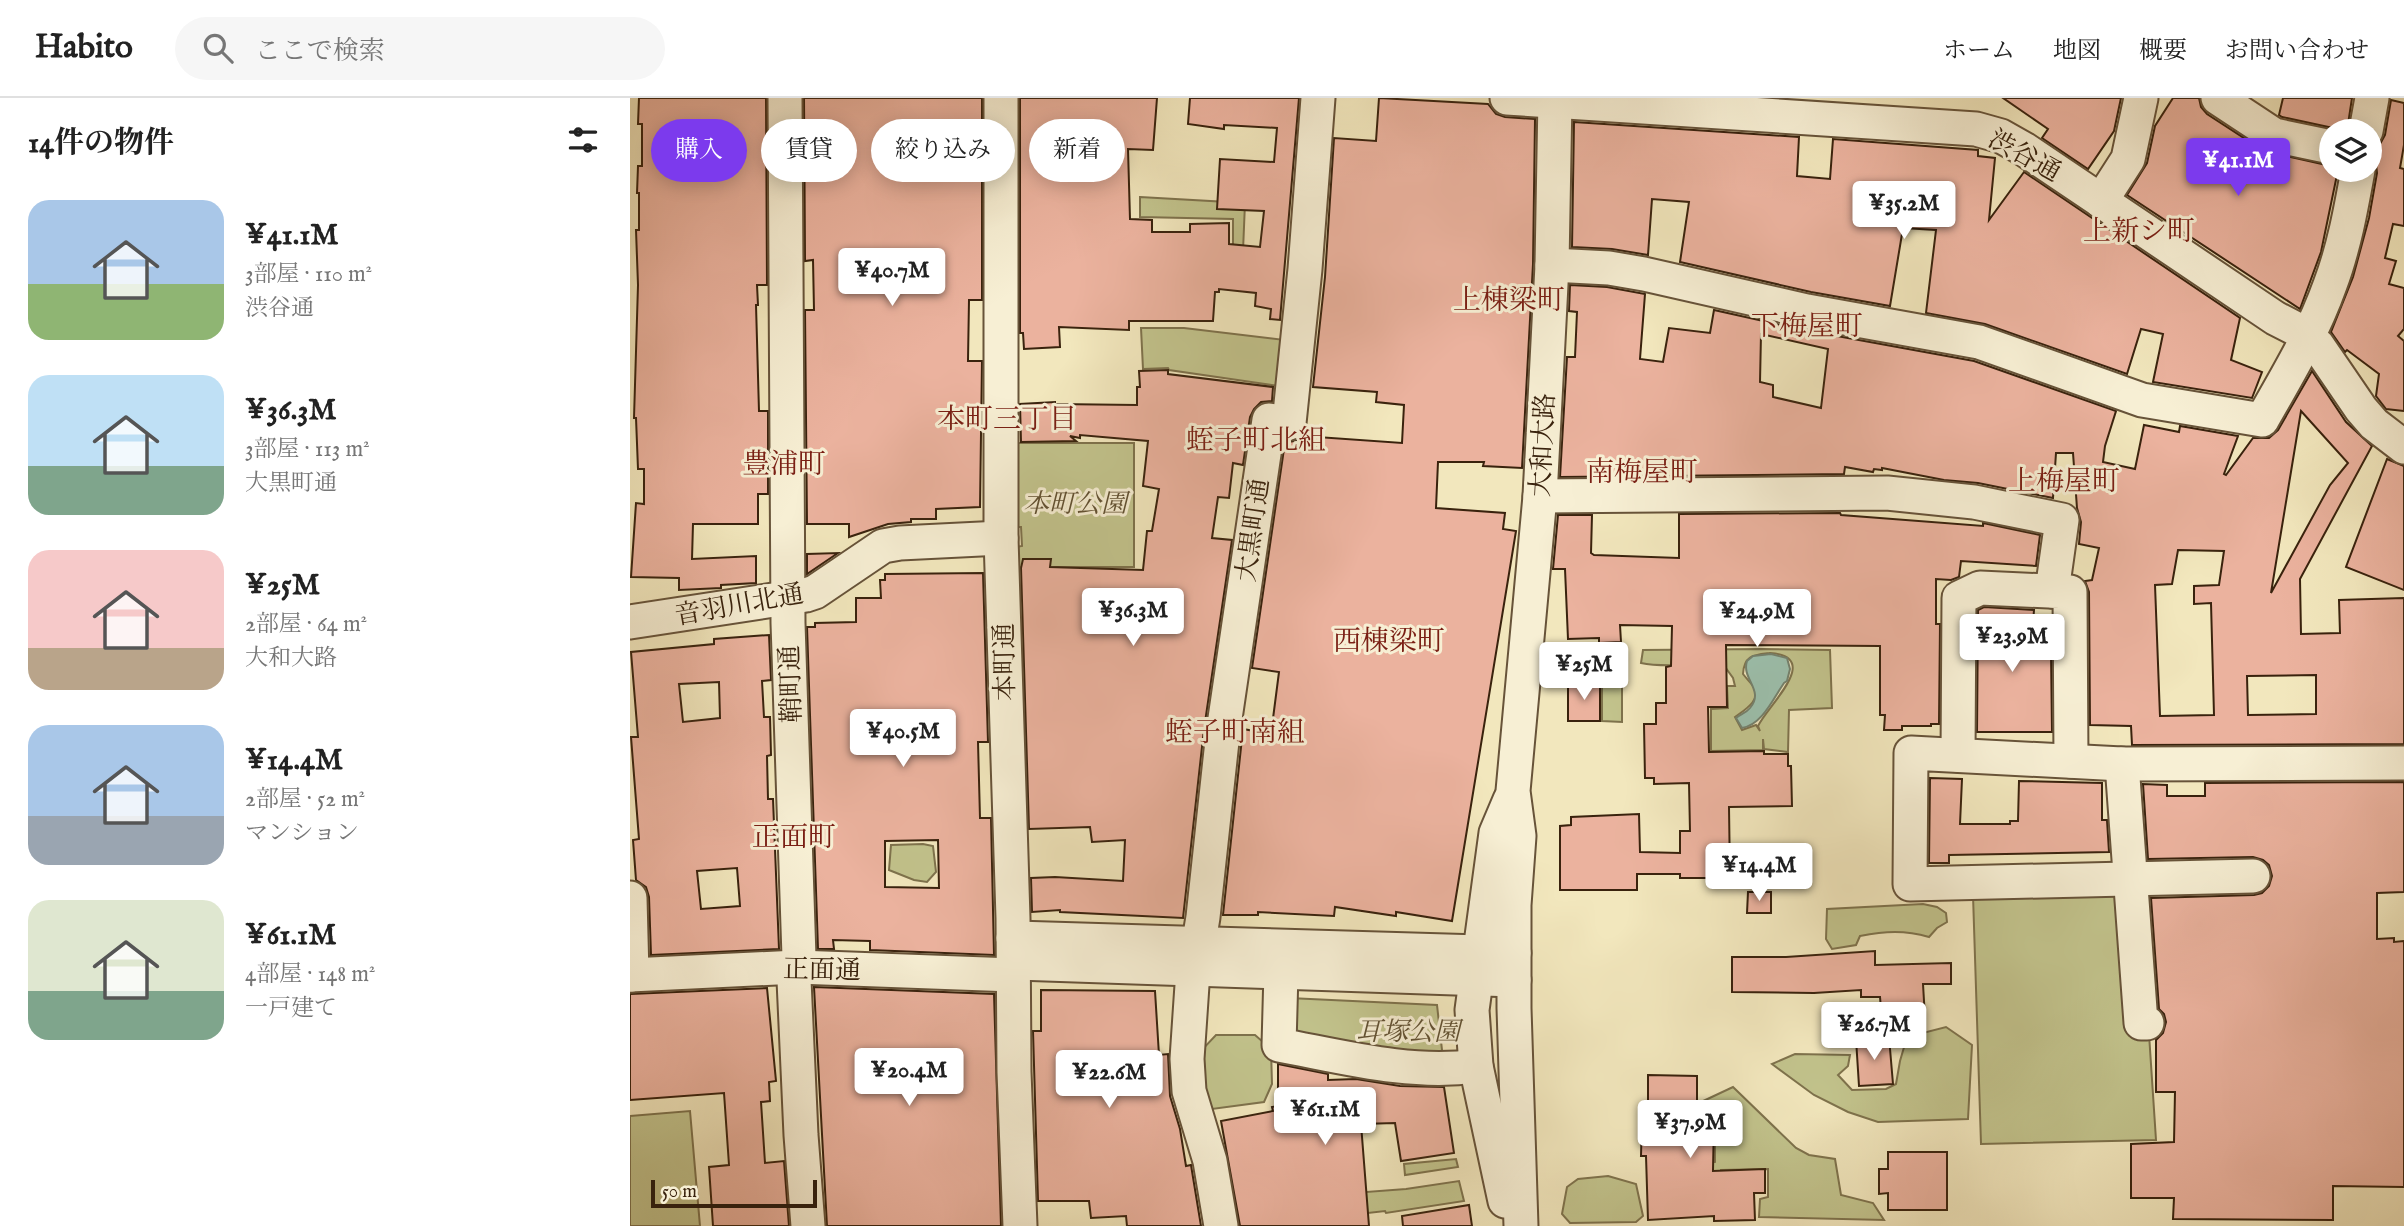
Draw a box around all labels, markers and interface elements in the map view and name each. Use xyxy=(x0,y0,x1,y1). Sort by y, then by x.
search box xyxy=(175,17,665,80)
text: Habito xyxy=(35,27,133,69)
icon: search xyxy=(199,29,237,67)
text: ここで検索 xyxy=(255,35,385,68)
text: ホーム xyxy=(1943,36,2015,67)
text: 地図 xyxy=(2053,36,2101,67)
text: 概要 xyxy=(2139,36,2187,67)
text: お問い合わせ xyxy=(2225,36,2369,67)
chip: 購入 xyxy=(651,119,747,182)
chip: 賃貸 xyxy=(761,119,857,182)
chip: 絞り込み xyxy=(871,119,1015,182)
chip: 新着 xyxy=(1029,119,1125,182)
map controls xyxy=(2319,119,2382,182)
button: layers xyxy=(2319,119,2382,182)
icon: filters xyxy=(564,121,602,159)
street label: 渋谷通 xyxy=(1982,123,2066,190)
text: 14件の物件 xyxy=(28,125,174,163)
pin: ¥41.1M xyxy=(2181,139,2295,198)
text: ¥41.1M xyxy=(2202,146,2274,175)
pin: ¥35.2M xyxy=(1847,181,1961,241)
text: ¥35.2M xyxy=(1868,189,1940,218)
district label: 上新シ町 xyxy=(2083,215,2195,250)
text: ¥41.1M xyxy=(245,217,339,255)
icon: home xyxy=(84,228,168,312)
pin: ¥40.7M xyxy=(835,248,949,308)
text: ¥40.7M xyxy=(854,256,930,285)
text: 3部屋 · 110 m² xyxy=(245,260,372,289)
district label: 上棟梁町 xyxy=(1453,284,1565,319)
text: 渋谷通 xyxy=(245,294,314,323)
district label: 下梅屋町 xyxy=(1751,310,1863,345)
text: ¥36.3M xyxy=(245,392,337,430)
street label: 大和大路 xyxy=(1524,392,1563,498)
icon: home xyxy=(84,403,168,487)
district label: 本町三丁目 xyxy=(937,403,1077,438)
district label: 蛭子町北組 xyxy=(1186,424,1326,459)
text: 3部屋 · 113 m² xyxy=(245,435,370,464)
district label: 豊浦町 xyxy=(742,448,826,483)
district label: 南梅屋町 xyxy=(1586,456,1698,491)
district label: 上梅屋町 xyxy=(2008,465,2120,500)
text: 大黒町通 xyxy=(245,469,337,498)
street label: 大黒町通 xyxy=(1230,476,1277,584)
park label: 本町公園 xyxy=(1023,488,1131,521)
text: ¥25M xyxy=(245,567,320,605)
icon: home xyxy=(84,578,168,662)
street label: 音羽川北通 xyxy=(672,578,806,633)
pin: ¥36.3M xyxy=(1076,588,1190,648)
pin: ¥24.9M xyxy=(1700,589,1814,649)
text: ¥36.3M xyxy=(1098,596,1168,625)
text: ¥24.9M xyxy=(1719,597,1795,626)
text: 2部屋 · 64 m² xyxy=(245,610,367,639)
pin: ¥23.9M xyxy=(1955,614,2069,674)
text: ¥23.9M xyxy=(1976,622,2048,651)
street label: 本町通 xyxy=(988,623,1023,701)
district label: 西棟梁町 xyxy=(1333,625,1445,660)
pin: ¥25M xyxy=(1543,642,1625,702)
text: 大和大路 xyxy=(245,644,337,673)
street label: 鞘町通 xyxy=(774,644,809,724)
text: ¥25M xyxy=(1555,650,1613,679)
pin: ¥40.5M xyxy=(846,710,960,769)
district label: 蛭子町南組 xyxy=(1165,716,1305,751)
text: ¥40.5M xyxy=(866,717,940,746)
text: ¥14.4M xyxy=(245,742,343,780)
icon: home xyxy=(84,753,168,837)
text: 2部屋 · 52 m² xyxy=(245,785,365,814)
text: マンション xyxy=(245,819,359,848)
district label: 正面町 xyxy=(752,821,836,856)
pin: ¥14.4M xyxy=(1702,844,1816,903)
text: ¥14.4M xyxy=(1721,851,1797,880)
text: ¥61.1M xyxy=(245,917,336,955)
icon: home xyxy=(84,928,168,1012)
street label: 正面通 xyxy=(783,953,861,988)
text: 4部屋 · 148 m² xyxy=(245,960,375,989)
text: 一戸建て xyxy=(245,994,337,1023)
pin: ¥26.7M xyxy=(1817,1002,1931,1062)
text: ¥26.7M xyxy=(1837,1010,1911,1039)
park label: 耳塚公園 xyxy=(1356,1016,1464,1049)
pin: ¥20.4M xyxy=(852,1048,966,1108)
pin: ¥22.6M xyxy=(1052,1051,1166,1110)
text: ¥20.4M xyxy=(871,1056,947,1085)
text: ¥22.6M xyxy=(1072,1058,1146,1087)
pin: ¥61.1M xyxy=(1268,1088,1382,1147)
text: ¥61.1M xyxy=(1290,1095,1360,1124)
pin: ¥37.9M xyxy=(1633,1100,1747,1160)
text: ¥37.9M xyxy=(1654,1108,1726,1137)
scale bar xyxy=(651,1177,817,1209)
text: 50 m xyxy=(662,1180,697,1204)

